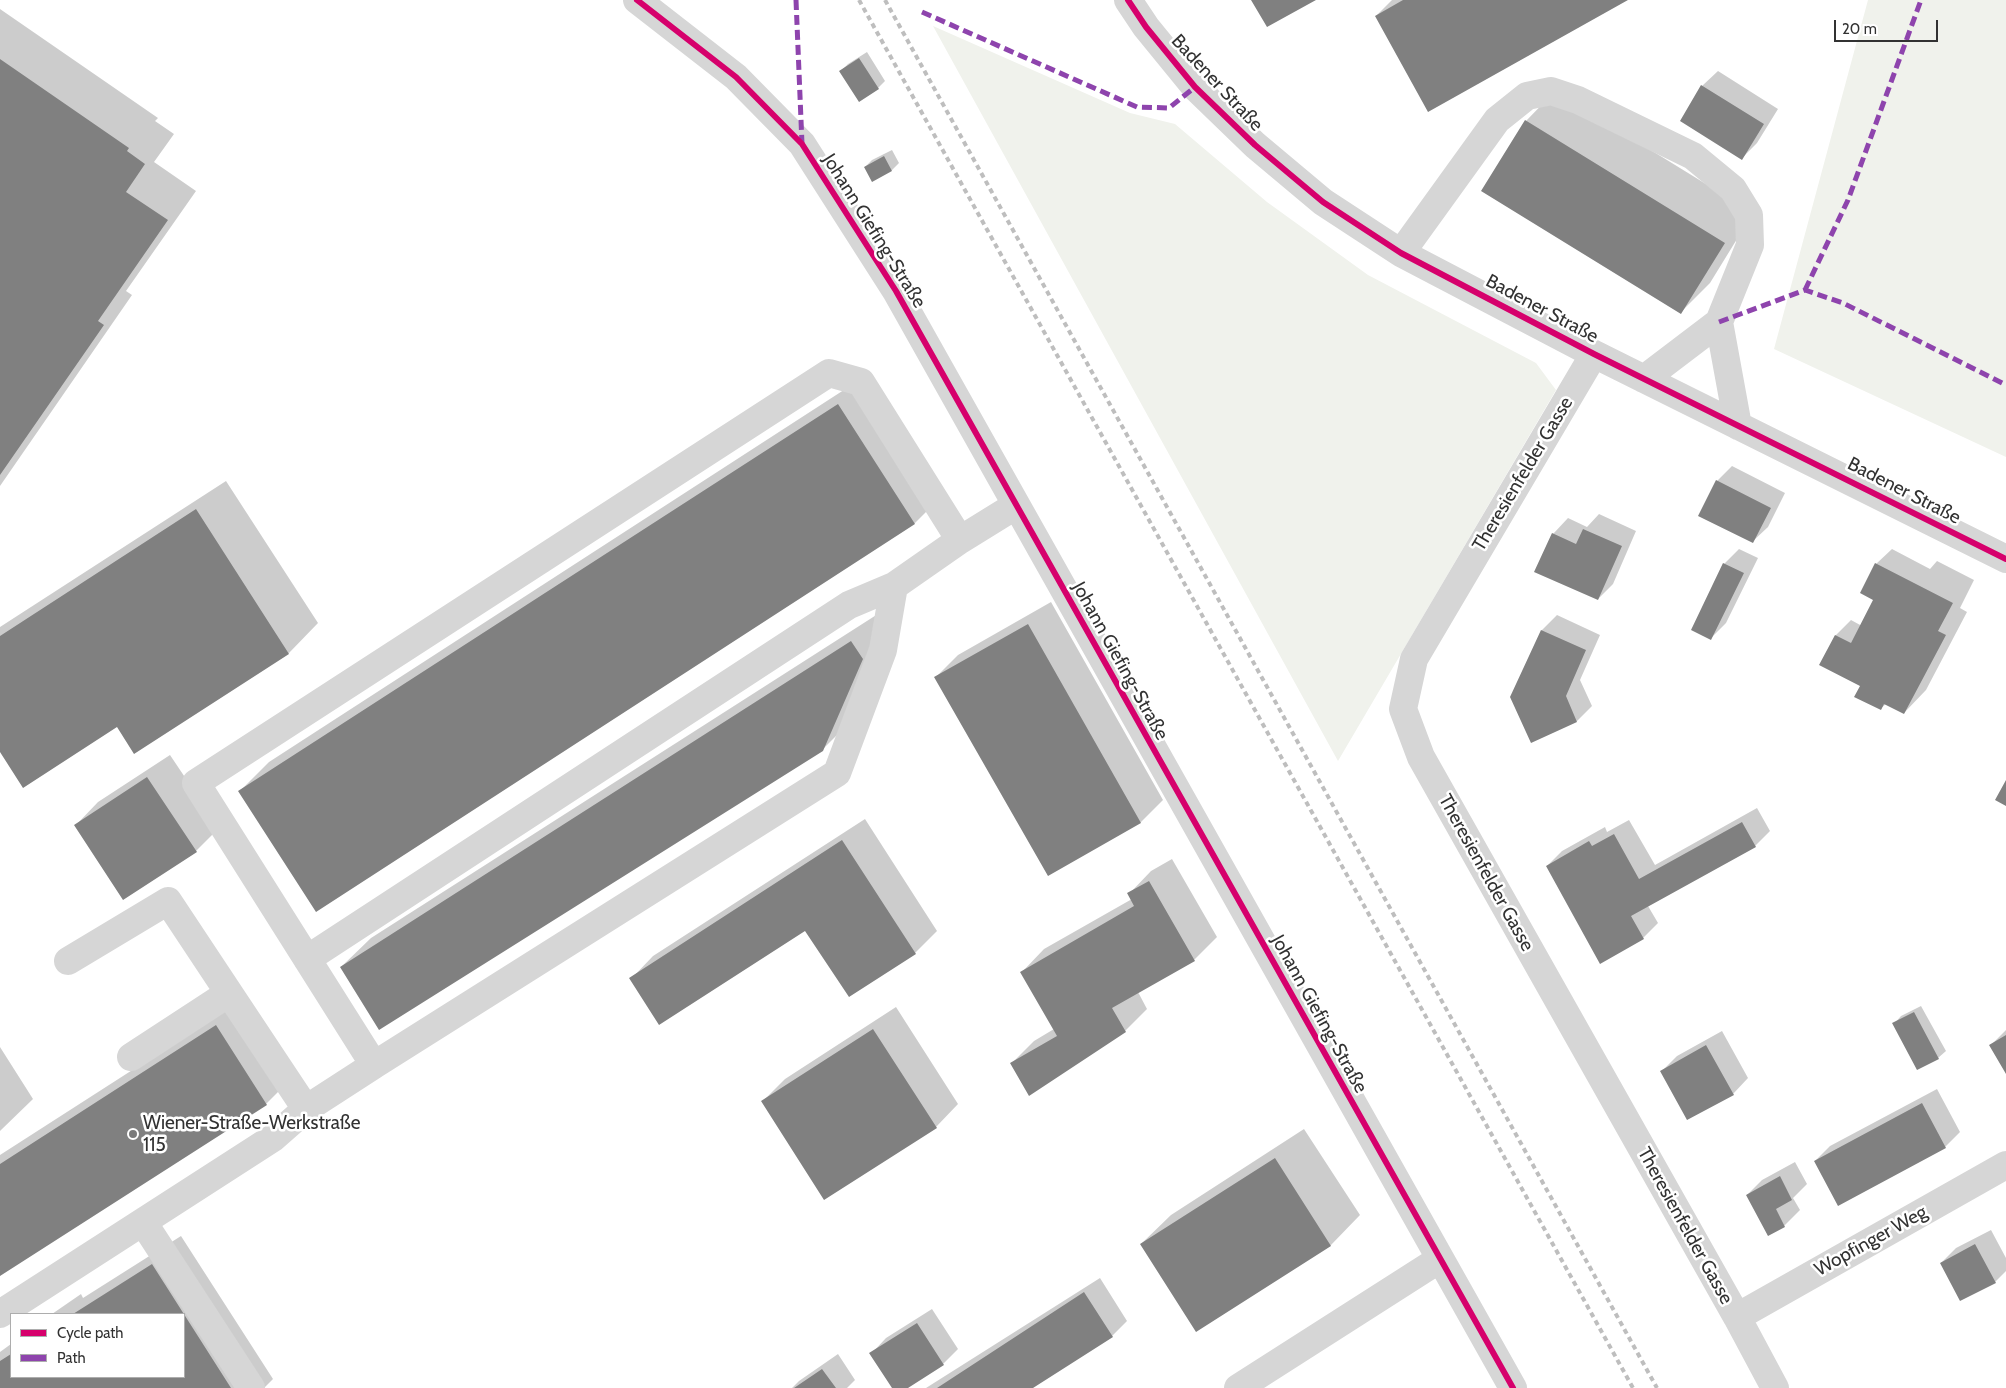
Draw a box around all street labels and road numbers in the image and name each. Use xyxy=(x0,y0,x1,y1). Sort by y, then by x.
street label: Badener Straße xyxy=(1166,30,1268,136)
street label: Johann Giefing-Straße xyxy=(817,150,931,312)
street label: Badener Straße xyxy=(1482,270,1602,348)
street label: Theresienfelder Gasse xyxy=(1468,393,1578,555)
street label: Badener Straße xyxy=(1844,453,1964,529)
street label: Johann Giefing-Straße xyxy=(1067,578,1173,744)
street label: Theresienfelder Gasse xyxy=(1433,791,1539,955)
street label: Johann Giefing-Straße xyxy=(1266,931,1372,1097)
street label: Theresienfelder Gasse xyxy=(1632,1144,1738,1308)
street label: Wopfinger Weg xyxy=(1811,1201,1931,1281)

